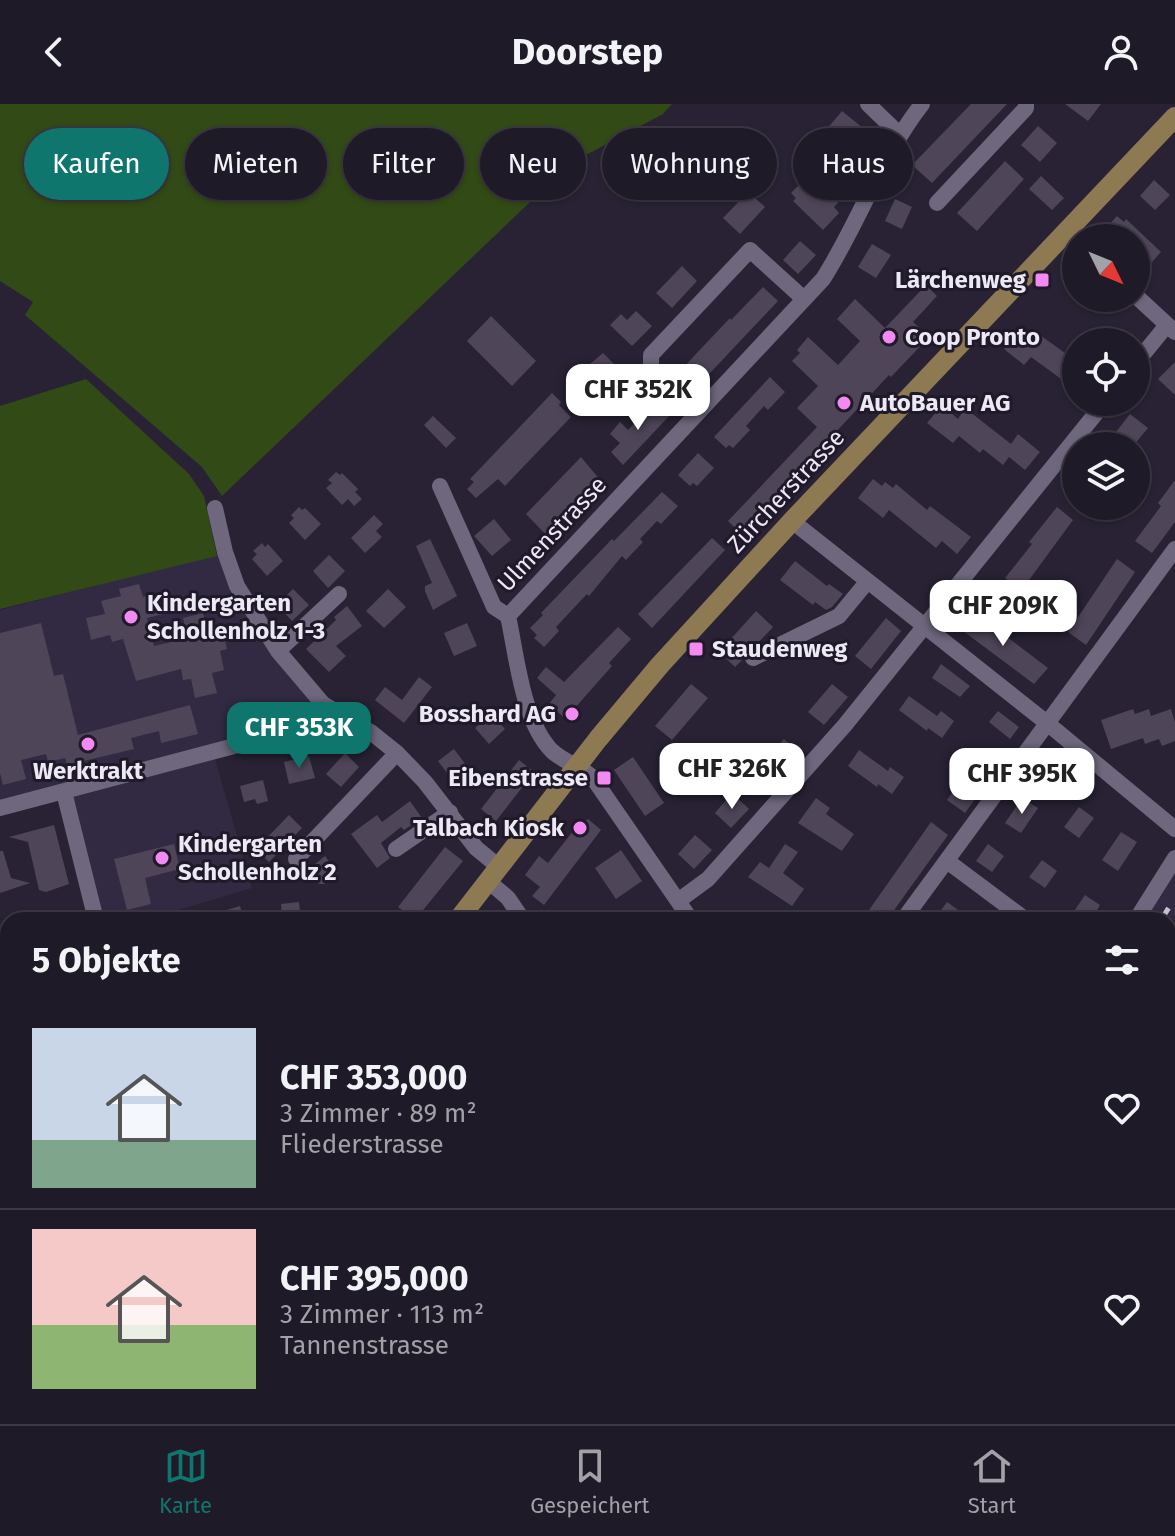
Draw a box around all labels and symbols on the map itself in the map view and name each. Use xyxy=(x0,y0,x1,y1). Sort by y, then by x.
north arrow xyxy=(1062,224,1150,312)
place label: Lärchenweg xyxy=(895,266,1027,294)
marker: Lärchenweg xyxy=(1033,271,1051,289)
place label: Coop Pronto xyxy=(905,323,1040,351)
marker: Coop Pronto xyxy=(880,328,898,346)
pin: CHF 352K xyxy=(555,364,721,432)
place label: AutoBauer AG xyxy=(859,389,1010,417)
marker: AutoBauer AG xyxy=(835,394,853,412)
street label: Zürcherstrasse xyxy=(722,424,850,558)
street label: Ulmenstrasse xyxy=(492,471,612,597)
pin: CHF 209K xyxy=(920,580,1086,648)
place label: Kindergarten Schollenholz 1-3 xyxy=(147,589,325,645)
marker: Kindergarten Schollenholz 1-3 xyxy=(122,608,140,626)
place label: Staudenweg xyxy=(712,635,848,663)
marker: Staudenweg xyxy=(687,640,705,658)
place label: Bosshard AG xyxy=(419,700,556,728)
pin: CHF 353K xyxy=(216,702,382,770)
marker: Bosshard AG xyxy=(563,705,581,723)
marker: Werktrakt xyxy=(79,735,97,753)
pin: CHF 326K xyxy=(649,743,815,811)
pin: CHF 395K xyxy=(939,748,1105,816)
place label: Werktrakt xyxy=(33,757,144,785)
place label: Eibenstrasse xyxy=(448,764,588,792)
marker: Eibenstrasse xyxy=(595,769,613,787)
place label: Talbach Kiosk xyxy=(413,814,565,842)
marker: Talbach Kiosk xyxy=(571,819,589,837)
place label: Kindergarten Schollenholz 2 xyxy=(178,830,337,886)
marker: Kindergarten Schollenholz 2 xyxy=(153,849,171,867)

